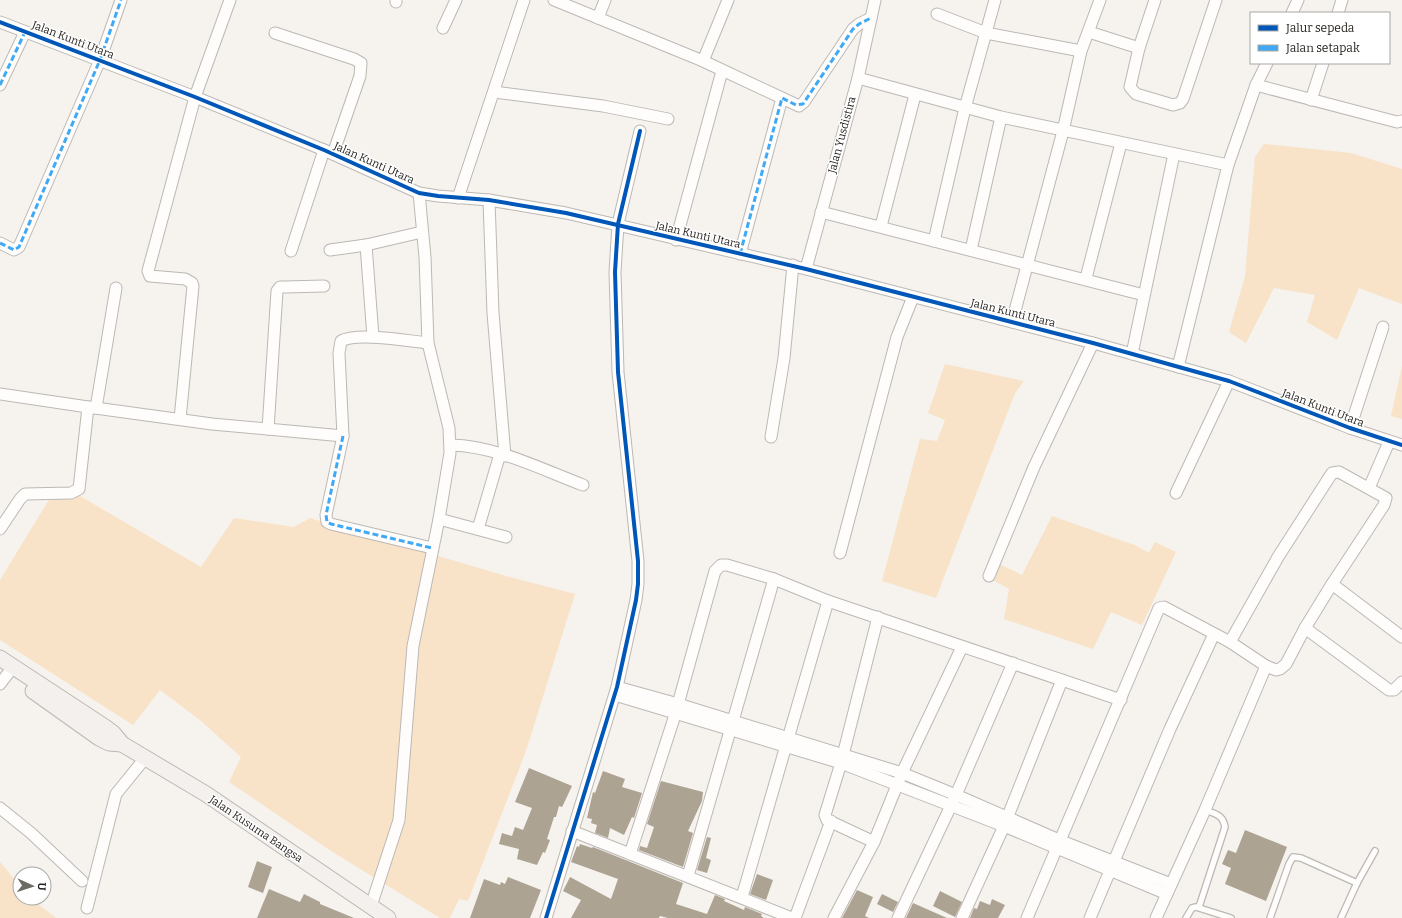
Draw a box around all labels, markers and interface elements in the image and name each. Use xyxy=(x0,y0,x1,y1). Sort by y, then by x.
legend xyxy=(1250,12,1390,64)
street label: Jalan Kunti Utara xyxy=(29,18,116,62)
text: Jalur sepeda xyxy=(1285,21,1355,35)
text: Jalan setapak xyxy=(1285,41,1360,55)
street label: Jalan Yusdistira xyxy=(825,95,859,176)
street label: Jalan Kunti Utara xyxy=(331,139,416,187)
street label: Jalan Kunti Utara xyxy=(653,219,742,251)
street label: Jalan Kunti Utara xyxy=(968,296,1057,330)
street label: Jalan Kunti Utara xyxy=(1279,386,1366,430)
street label: Jalan Kusuma Bangsa xyxy=(206,792,305,865)
north arrow xyxy=(12,866,52,906)
text: U xyxy=(35,882,48,891)

